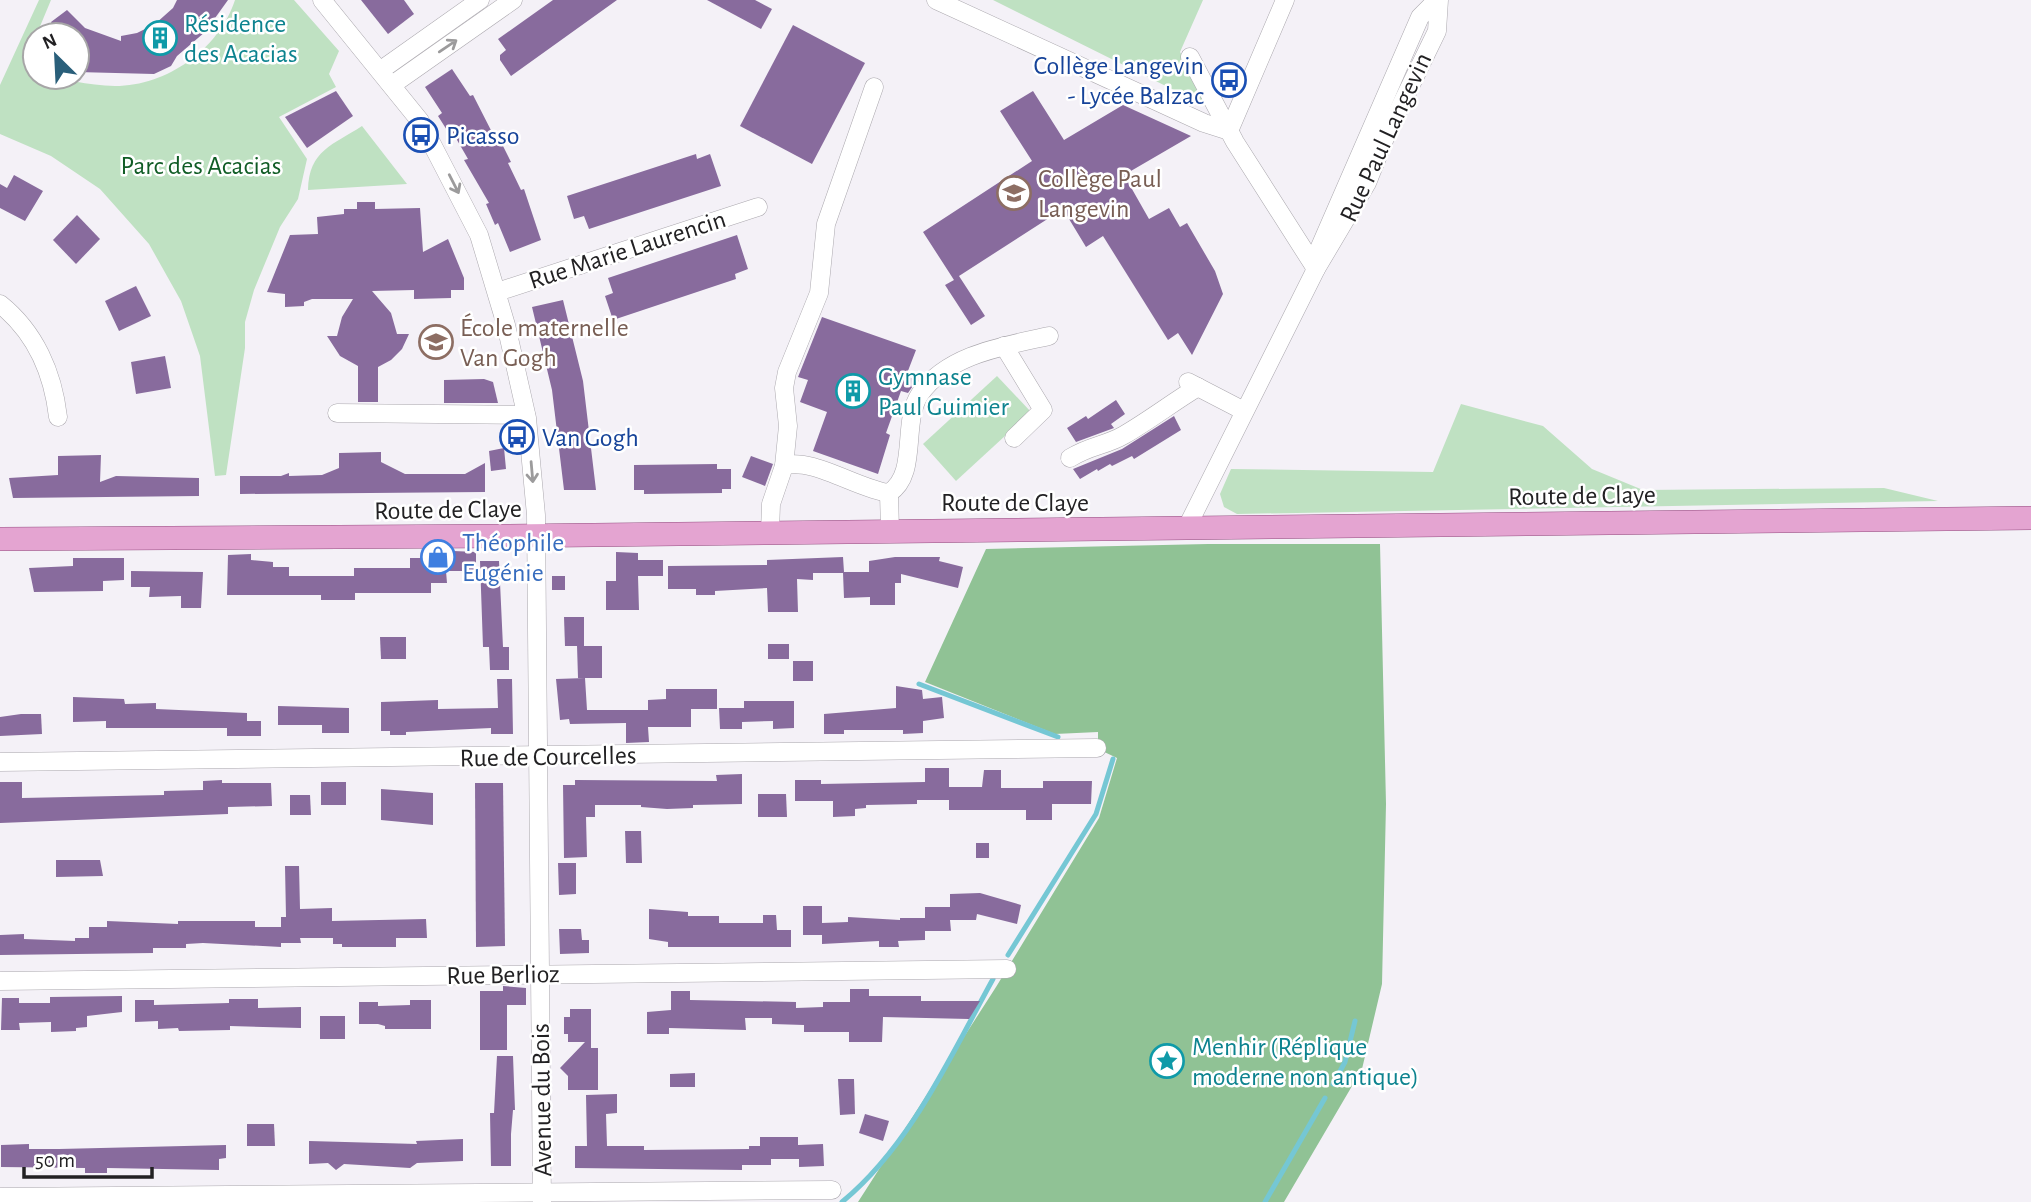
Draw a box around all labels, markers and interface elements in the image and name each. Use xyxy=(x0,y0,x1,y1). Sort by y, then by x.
place label: Résidence des Acacias xyxy=(184,11,298,67)
building icon: Résidence des Acacias xyxy=(141,19,179,57)
north arrow xyxy=(21,21,91,91)
text: N xyxy=(40,30,60,53)
one-way arrow xyxy=(438,39,457,53)
street label: Rue Paul Langevin xyxy=(1335,49,1436,226)
place label: Collège Langevin - Lycée Balzac xyxy=(1033,53,1204,109)
bus stop icon: Collège Langevin - Lycée Balzac xyxy=(1210,61,1248,99)
bus stop icon: Picasso xyxy=(402,116,440,154)
place label: Picasso xyxy=(446,123,520,149)
park label: Parc des Acacias xyxy=(121,153,281,179)
place label: Collège Paul Langevin xyxy=(1038,166,1162,222)
one-way arrow xyxy=(448,173,462,194)
school or university icon: Collège Paul Langevin xyxy=(995,174,1033,212)
street label: Rue Marie Laurencin xyxy=(525,206,729,294)
place label: École maternelle Van Gogh xyxy=(460,313,629,371)
school or university icon: École maternelle Van Gogh xyxy=(417,323,455,361)
place label: Gymnase Paul Guimier xyxy=(878,364,1010,420)
building icon: Gymnase Paul Guimier xyxy=(834,372,872,410)
bus stop icon: Van Gogh xyxy=(498,418,536,456)
place label: Van Gogh xyxy=(542,425,639,451)
one-way arrow xyxy=(526,461,539,483)
street label: Route de Claye xyxy=(1508,482,1656,510)
street label: Route de Claye xyxy=(941,490,1089,516)
street label: Route de Claye xyxy=(374,496,522,524)
place label: Théophile Eugénie xyxy=(462,530,564,586)
shop icon: Théophile Eugénie xyxy=(419,538,457,576)
street label: Rue de Courcelles xyxy=(459,742,637,772)
street label: Rue Berlioz xyxy=(446,961,560,989)
street label: Avenue du Bois xyxy=(528,1023,556,1177)
place label: Menhir (Réplique moderne non antique) xyxy=(1192,1034,1419,1090)
place icon: Menhir (Réplique moderne non antique) xyxy=(1148,1042,1186,1080)
scale bar xyxy=(24,1136,152,1180)
text: 50 m xyxy=(35,1150,75,1171)

